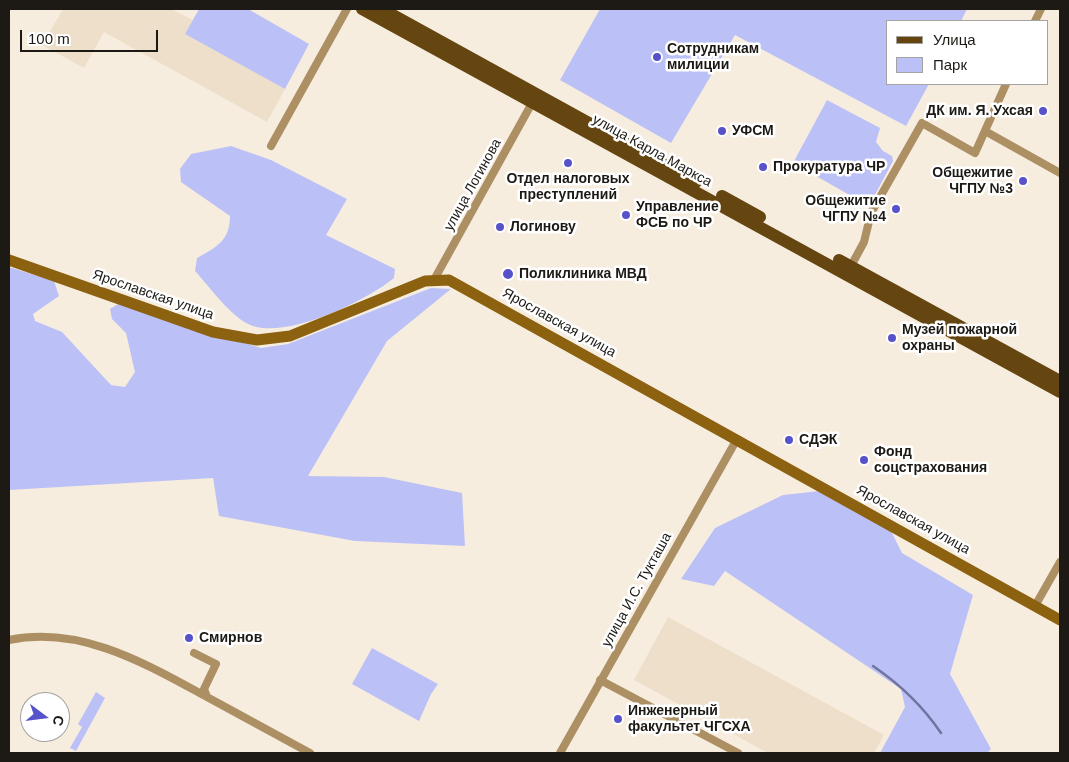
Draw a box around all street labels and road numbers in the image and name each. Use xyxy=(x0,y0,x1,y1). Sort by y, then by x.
street label: улица Карла Маркса xyxy=(589,111,715,191)
street label: улица Логинова xyxy=(441,136,505,234)
street label: Ярославская улица xyxy=(90,266,216,324)
street label: Ярославская улица xyxy=(499,285,619,361)
street label: Ярославская улица xyxy=(853,482,973,558)
street label: улица И.С. Тукташа xyxy=(599,530,675,650)

